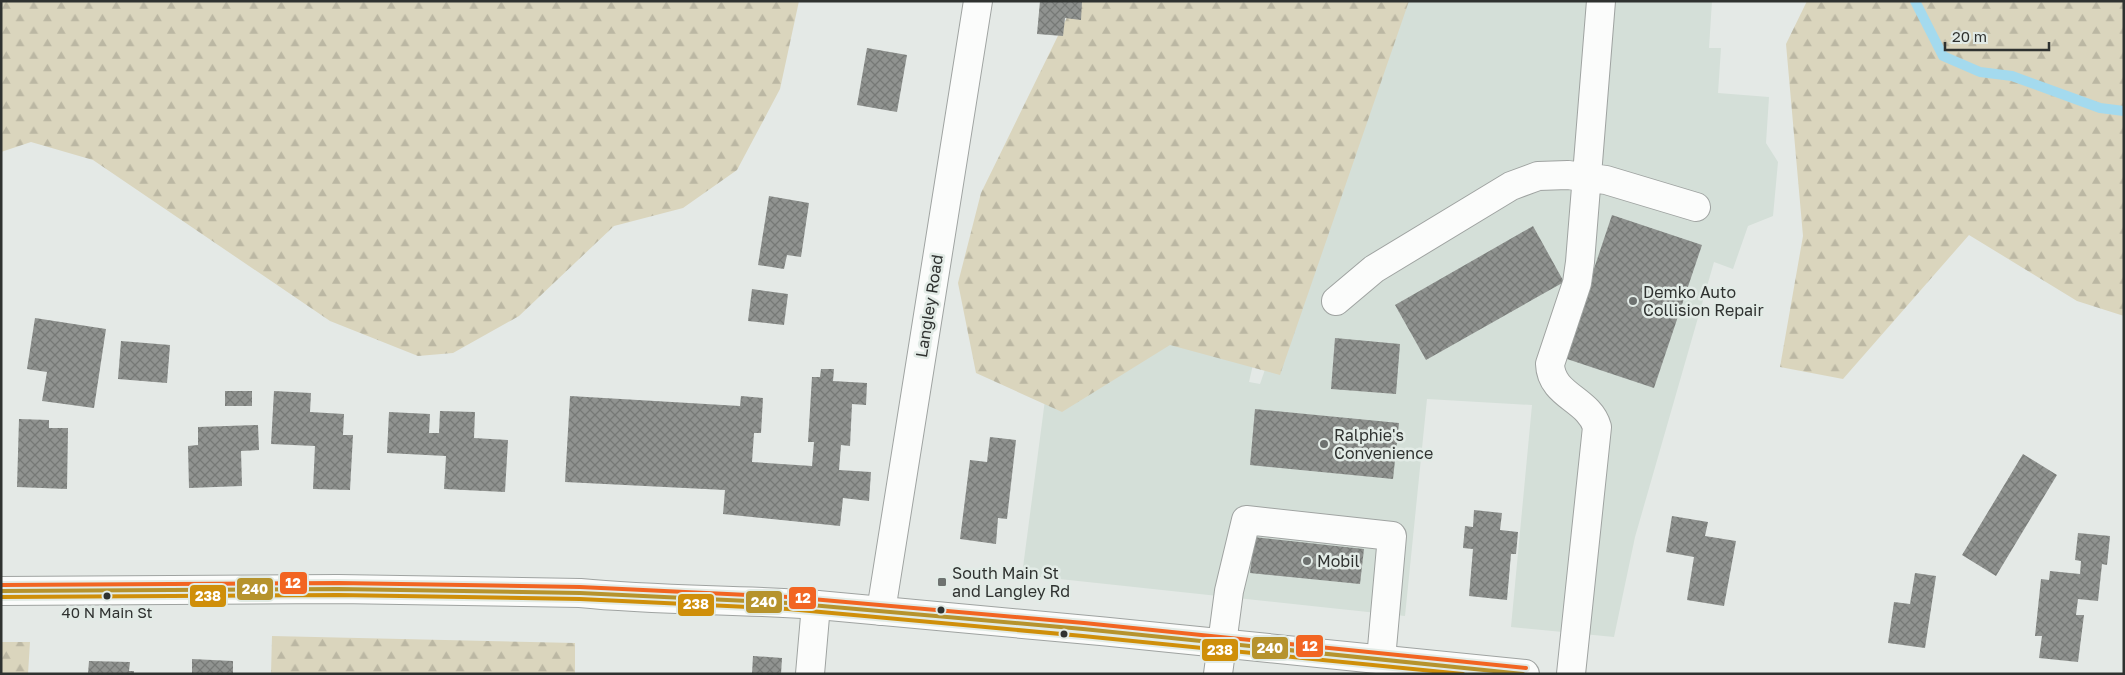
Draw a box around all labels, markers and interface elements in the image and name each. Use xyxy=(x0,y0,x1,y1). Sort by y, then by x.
scale bar xyxy=(1945,20,2049,52)
text: 20 m xyxy=(1952,27,1987,45)
street label: Langley Road xyxy=(911,253,947,359)
place label: Demko Auto Collision Repair xyxy=(1643,282,1764,320)
marker: Demko Auto Collision Repair xyxy=(1627,295,1639,307)
place label: Ralphie's Convenience xyxy=(1334,425,1433,463)
marker: Ralphie's Convenience xyxy=(1318,438,1330,450)
place label: Mobil xyxy=(1317,551,1360,571)
marker: Mobil xyxy=(1301,555,1313,567)
place label: South Main St and Langley Rd xyxy=(952,563,1070,601)
line badge: 12 xyxy=(279,571,308,595)
text: 12 xyxy=(285,574,301,591)
marker: South Main St and Langley Rd xyxy=(936,576,948,588)
line badge: 240 xyxy=(236,577,274,601)
text: 240 xyxy=(242,580,268,597)
line badge: 238 xyxy=(189,584,227,608)
line badge: 12 xyxy=(788,586,817,610)
text: 238 xyxy=(195,587,221,604)
text: 12 xyxy=(795,589,811,606)
line badge: 240 xyxy=(745,590,783,614)
marker: 40 N Main St xyxy=(102,591,112,601)
line badge: 238 xyxy=(677,593,715,617)
text: 240 xyxy=(751,593,777,610)
text: 238 xyxy=(683,595,709,612)
place label: 40 N Main St xyxy=(61,603,153,621)
unlabelled marker xyxy=(936,605,946,615)
unlabelled marker xyxy=(1059,629,1069,639)
line badge: 12 xyxy=(1295,634,1324,658)
line badge: 240 xyxy=(1251,636,1289,660)
text: 12 xyxy=(1302,637,1318,654)
line badge: 238 xyxy=(1201,638,1239,662)
text: 240 xyxy=(1257,639,1283,656)
text: 238 xyxy=(1207,641,1233,658)

